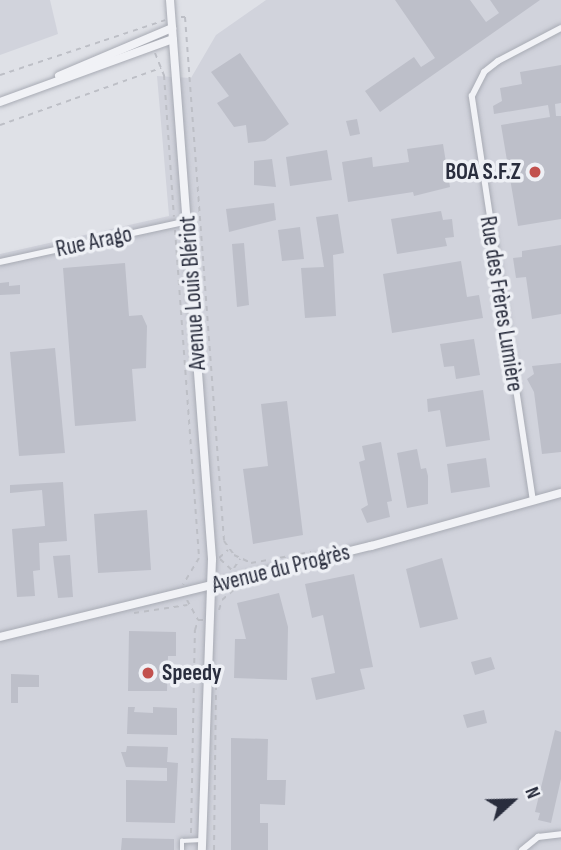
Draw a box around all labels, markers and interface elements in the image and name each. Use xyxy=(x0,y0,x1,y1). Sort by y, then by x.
place label: BOA S.F.Z xyxy=(445,158,521,186)
marker: BOA S.F.Z xyxy=(527,164,543,180)
street label: Rue des Frères Lumière xyxy=(473,214,529,394)
street label: Avenue Louis Blériot xyxy=(174,215,212,371)
street label: Rue Arago xyxy=(53,220,135,264)
street label: Avenue du Progrès xyxy=(209,539,353,599)
place label: Speedy xyxy=(162,659,222,687)
marker: Speedy xyxy=(140,665,156,681)
north arrow xyxy=(477,766,547,836)
text: N xyxy=(519,784,544,802)

